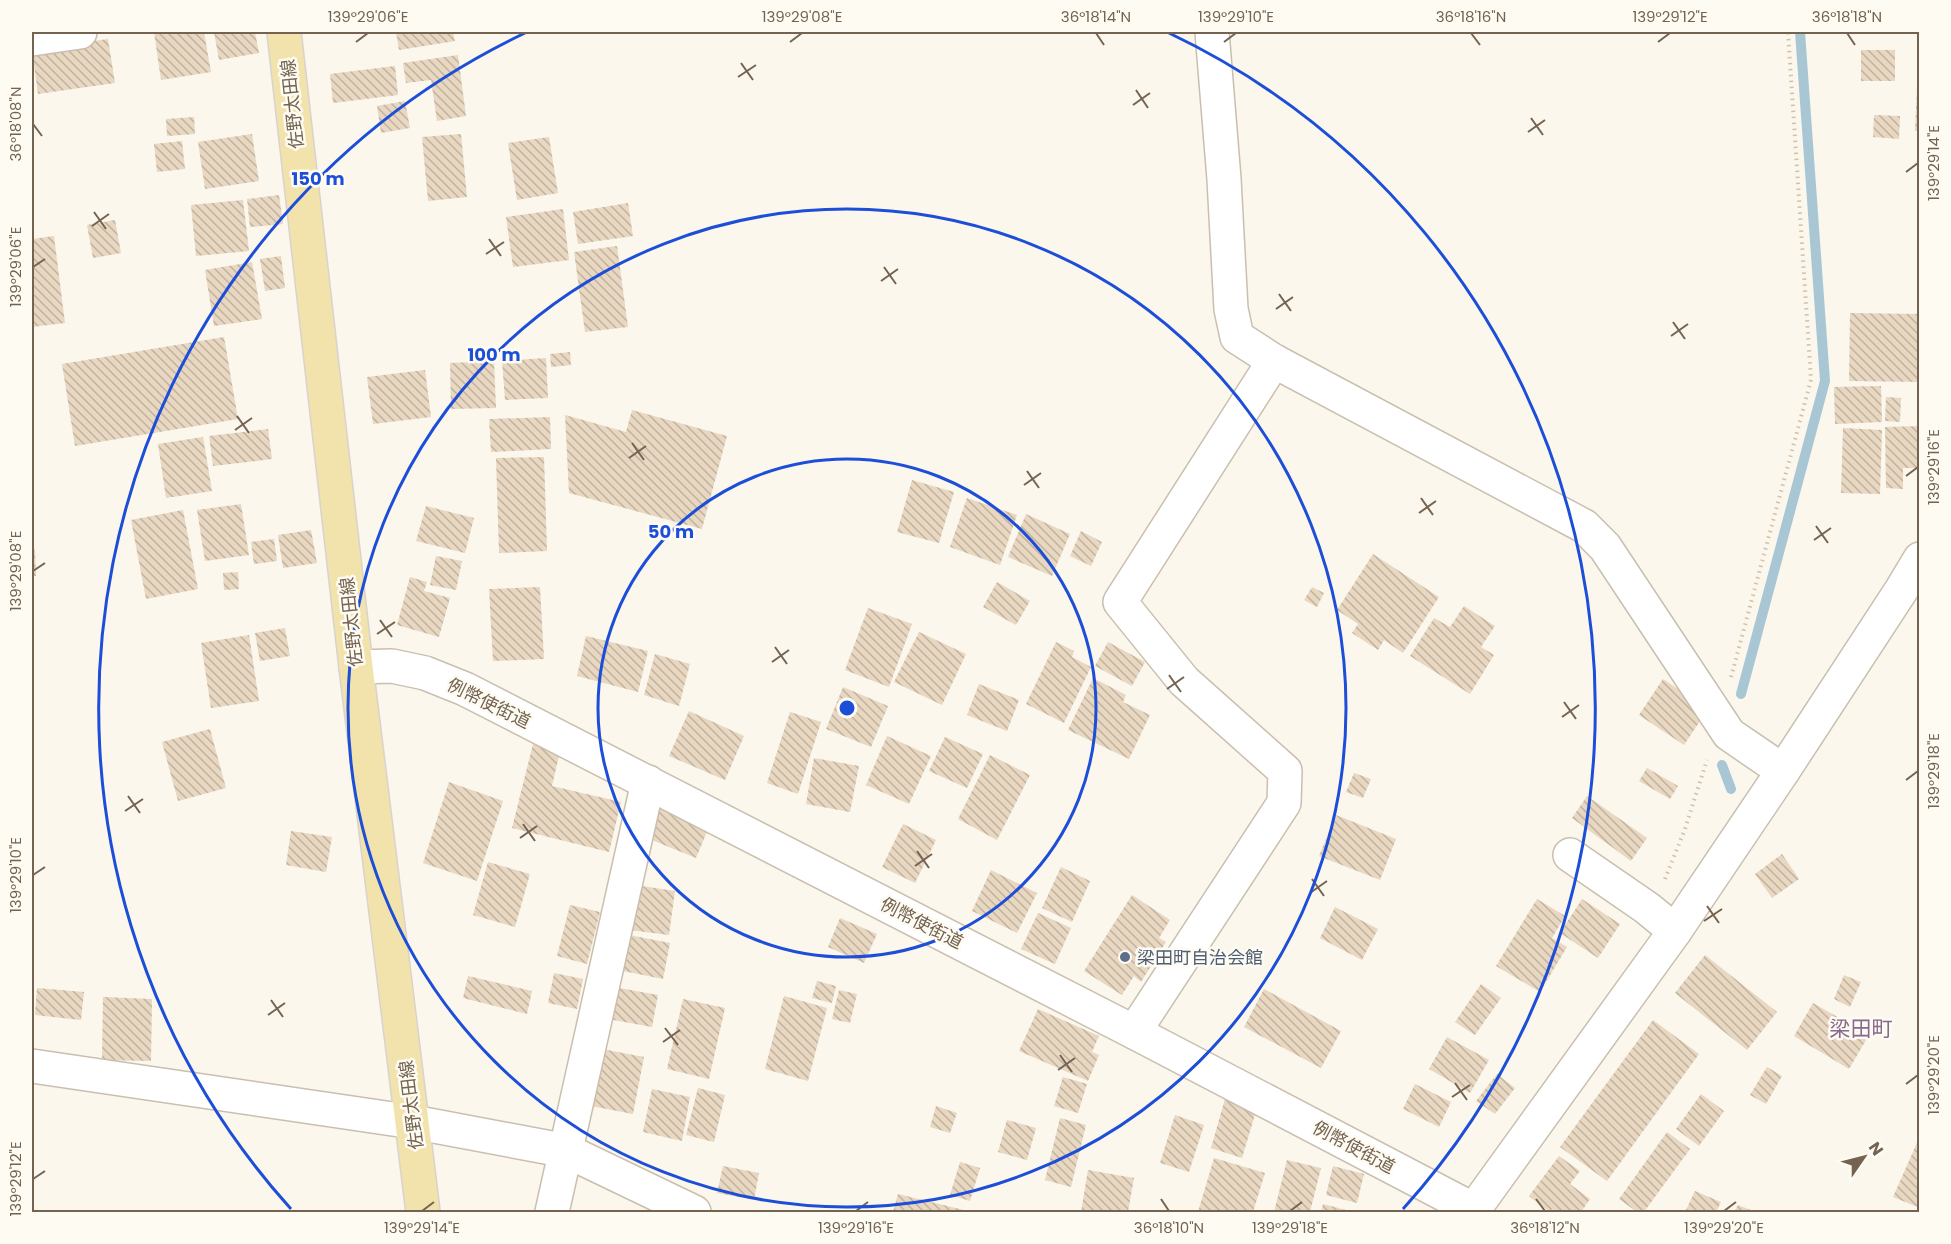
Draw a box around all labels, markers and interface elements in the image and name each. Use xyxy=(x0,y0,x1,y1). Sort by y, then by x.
text: 139°29'06"E xyxy=(328,6,408,27)
text: 139°29'08"E xyxy=(762,6,842,27)
text: 36°18'14"N xyxy=(1061,6,1131,27)
text: 139°29'10"E xyxy=(1198,6,1274,27)
text: 36°18'16"N xyxy=(1436,6,1506,27)
text: 139°29'12"E xyxy=(1632,6,1708,27)
text: 36°18'18"N xyxy=(1812,6,1882,27)
street label: 佐野太田線 xyxy=(275,58,309,150)
text: 36°18'08"N xyxy=(5,87,26,161)
text: 139°29'14"E xyxy=(1923,125,1944,201)
text: 150 m xyxy=(291,166,345,191)
text: 139°29'06"E xyxy=(5,227,26,307)
text: 100 m xyxy=(467,342,521,367)
text: 139°29'16"E xyxy=(1923,429,1944,505)
text: 50 m xyxy=(648,519,694,544)
text: 139°29'08"E xyxy=(5,531,26,611)
street label: 佐野太田線 xyxy=(334,576,368,668)
street label: 例幣使街道 xyxy=(443,672,535,734)
centre of rings xyxy=(837,698,857,718)
text: 139°29'18"E xyxy=(1923,733,1944,809)
text: 139°29'10"E xyxy=(5,837,26,913)
street label: 例幣使街道 xyxy=(876,891,968,955)
place label: 梁田町自治会館 xyxy=(1137,945,1263,970)
marker: 梁田町自治会館 xyxy=(1118,950,1132,964)
district label: 梁田町 xyxy=(1830,1014,1893,1043)
text: 139°29'20"E xyxy=(1923,1035,1944,1115)
street label: 佐野太田線 xyxy=(393,1059,429,1151)
street label: 例幣使街道 xyxy=(1308,1115,1400,1179)
north arrow xyxy=(1834,1127,1894,1187)
text: N xyxy=(1863,1137,1889,1160)
text: 139°29'12"E xyxy=(5,1141,26,1217)
text: 139°29'14"E xyxy=(384,1217,460,1238)
text: 139°29'16"E xyxy=(818,1217,894,1238)
text: 36°18'10"N xyxy=(1134,1217,1204,1238)
text: 139°29'18"E xyxy=(1252,1217,1328,1238)
text: 36°18'12"N xyxy=(1510,1217,1580,1238)
text: 139°29'20"E xyxy=(1684,1217,1764,1238)

